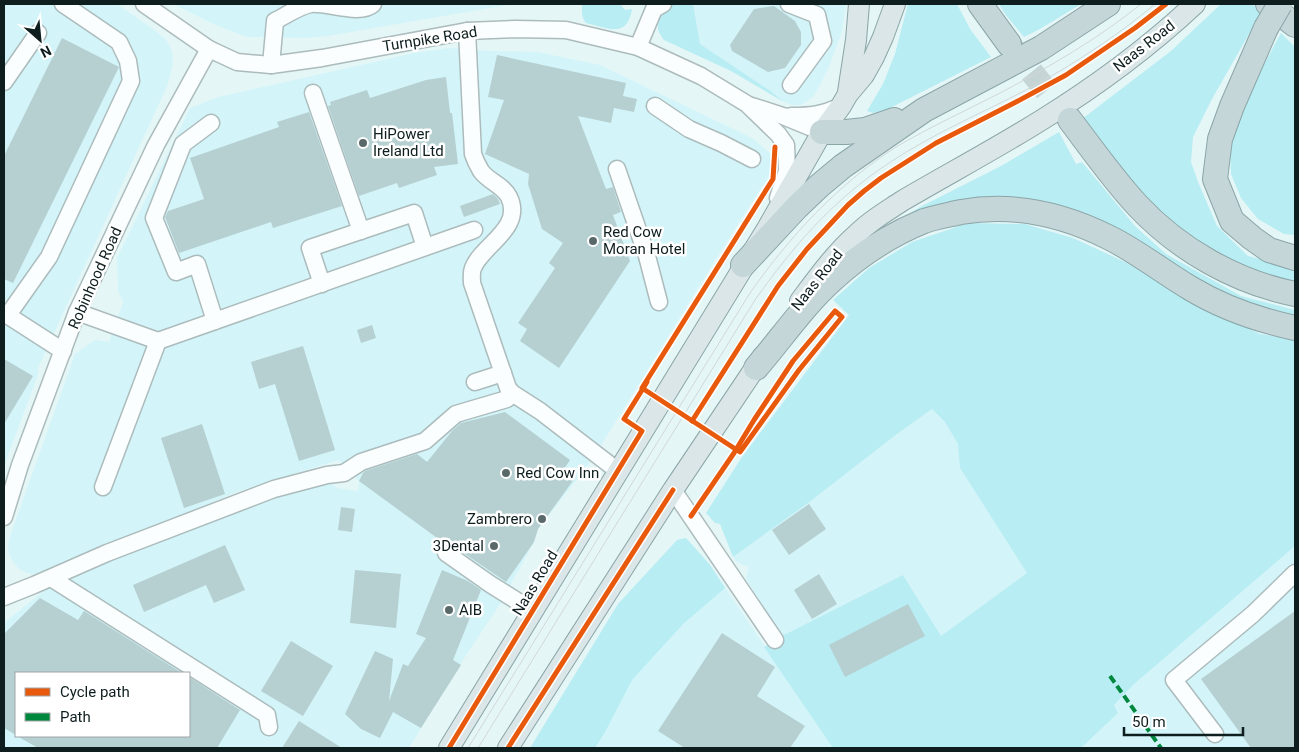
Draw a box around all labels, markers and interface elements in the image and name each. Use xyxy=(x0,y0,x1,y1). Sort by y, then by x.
north arrow xyxy=(15,15,65,65)
street label: Naas Road xyxy=(1110,16,1178,76)
street label: Turnpike Road xyxy=(381,23,479,55)
text: N xyxy=(38,42,54,61)
place label: HiPower Ireland Ltd xyxy=(373,125,444,160)
marker: HiPower Ireland Ltd xyxy=(357,137,369,149)
place label: Red Cow Moran Hotel xyxy=(603,223,685,258)
street label: Robinhood Road xyxy=(64,224,126,332)
marker: Red Cow Moran Hotel xyxy=(587,235,599,247)
street label: Naas Road xyxy=(787,246,847,314)
place label: Red Cow Inn xyxy=(516,464,599,482)
marker: Red Cow Inn xyxy=(500,467,512,479)
place label: Zambrero xyxy=(467,510,532,528)
marker: Zambrero xyxy=(536,513,548,525)
place label: 3Dental xyxy=(433,537,484,555)
marker: 3Dental xyxy=(488,540,500,552)
street label: Naas Road xyxy=(509,547,561,619)
place label: AIB xyxy=(459,601,482,619)
marker: AIB xyxy=(443,604,455,616)
legend xyxy=(15,672,190,737)
text: Cycle path xyxy=(60,683,130,701)
scale bar xyxy=(1124,704,1243,736)
text: Path xyxy=(60,708,91,726)
text: 50 m xyxy=(1132,713,1166,731)

